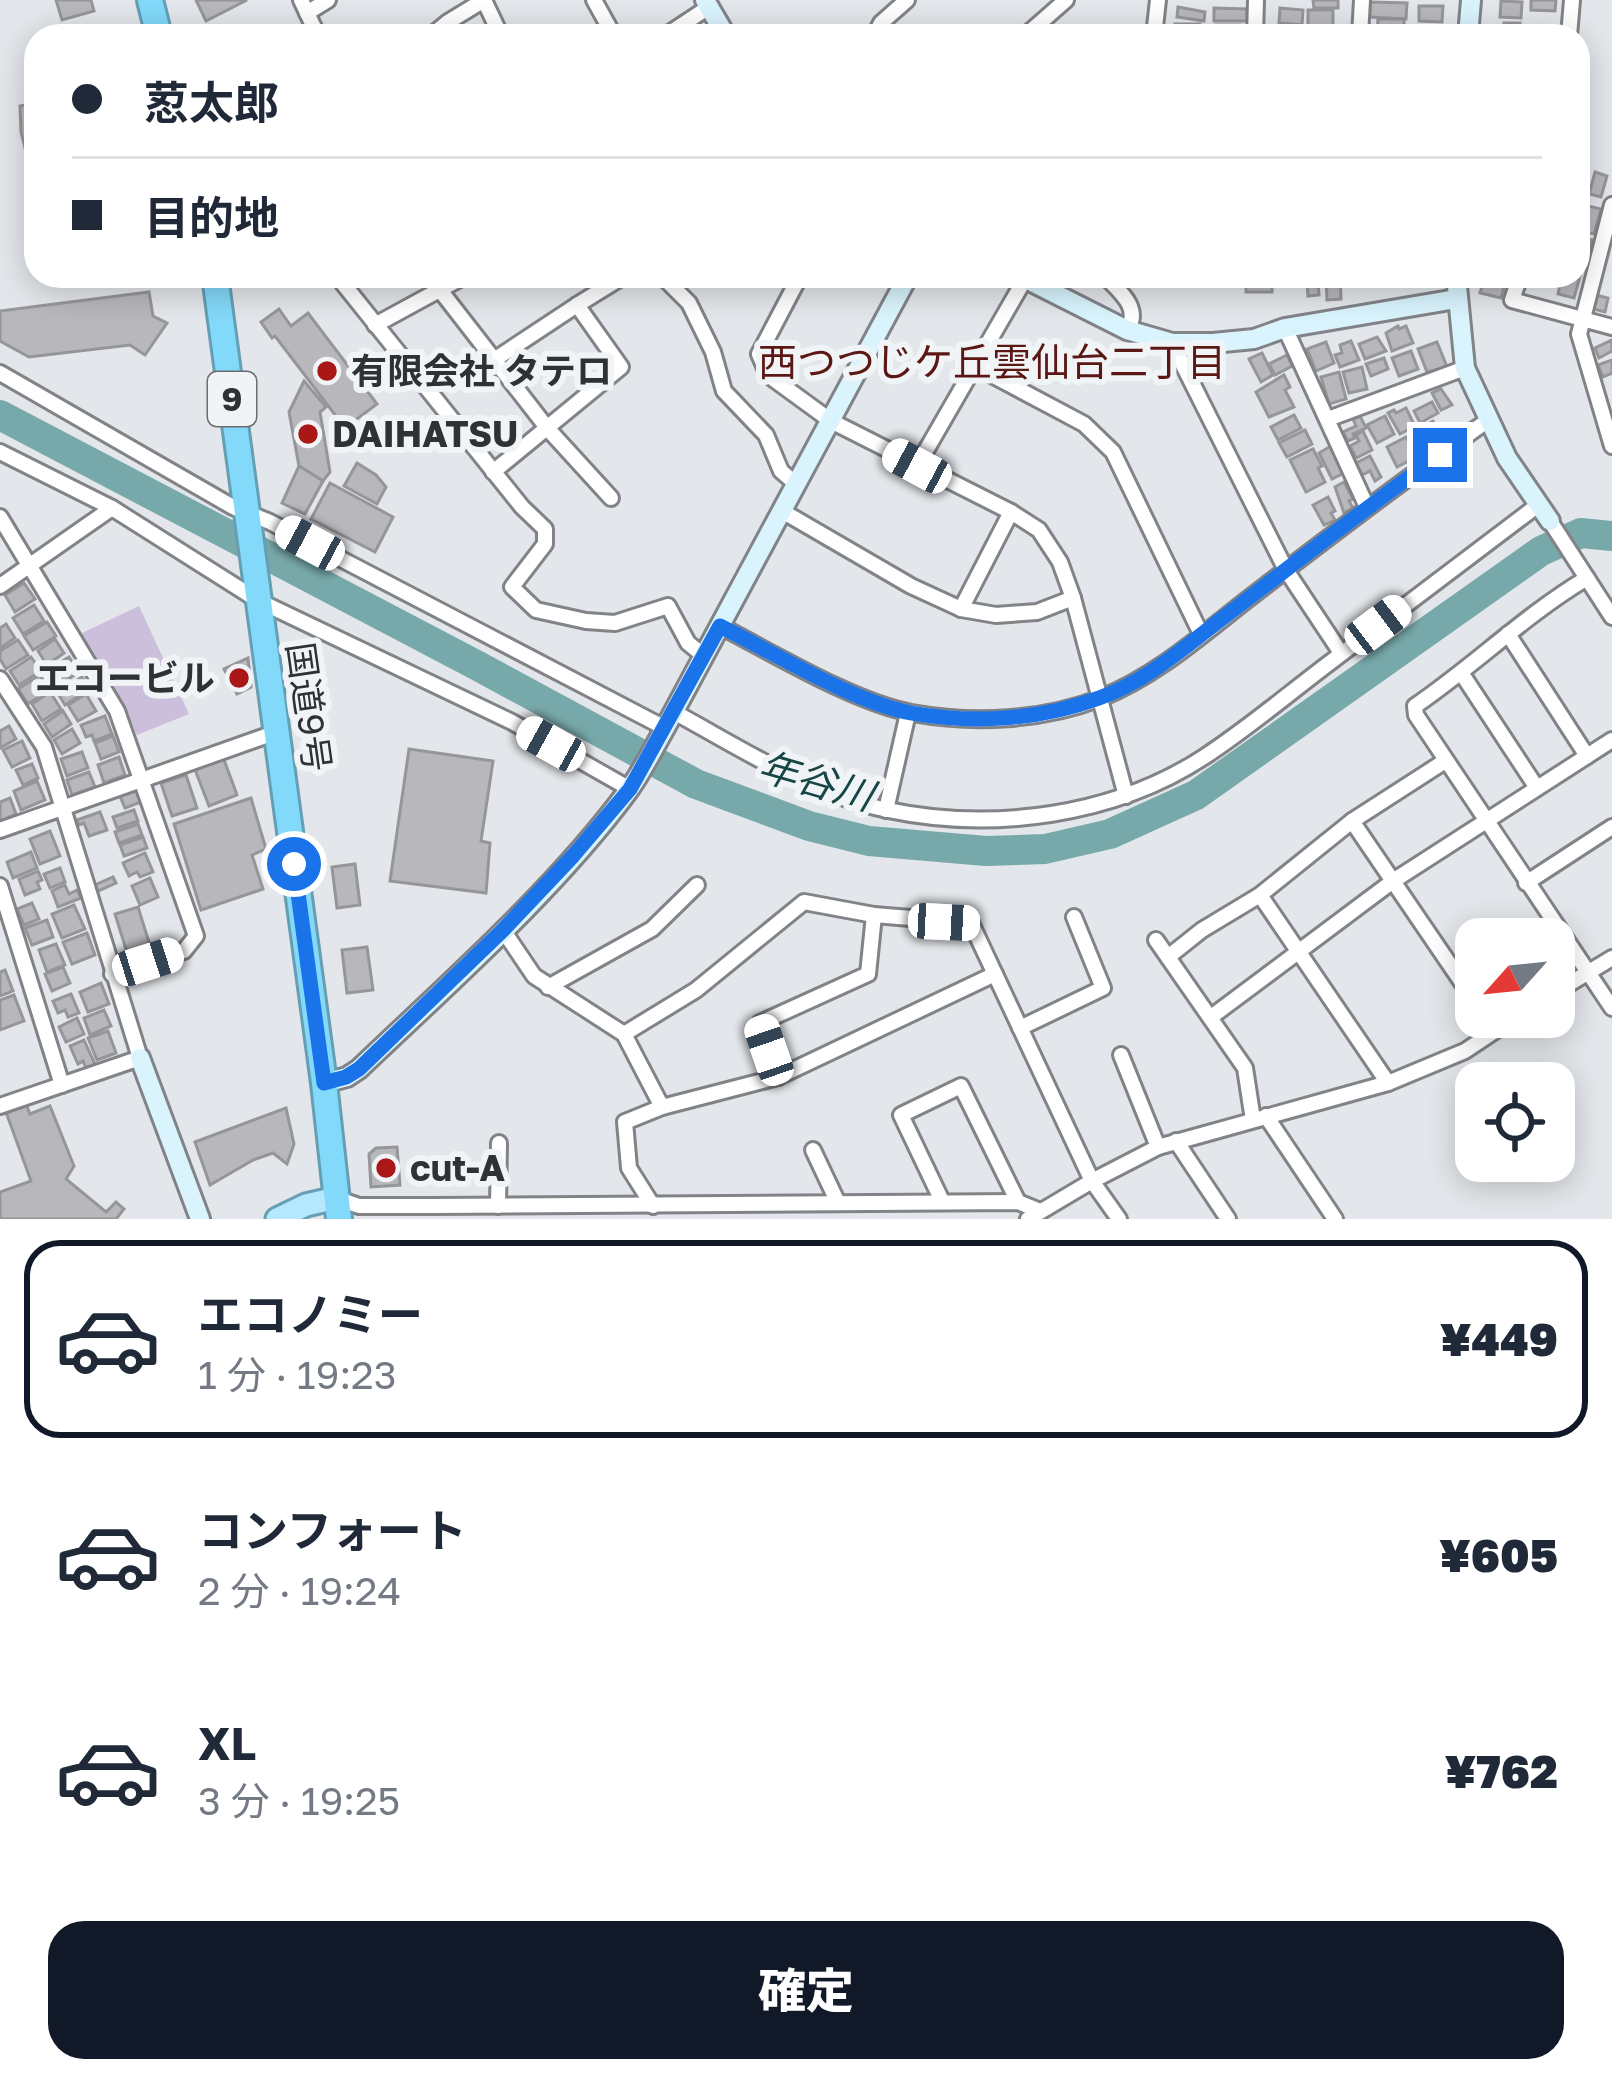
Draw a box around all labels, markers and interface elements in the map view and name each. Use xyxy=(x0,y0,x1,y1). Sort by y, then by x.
text: 荵太郎 xyxy=(144,75,279,129)
text: 目的地 xyxy=(144,190,279,244)
district label: 西つつじケ丘雲仙台二丁目 xyxy=(758,338,1226,385)
place label: 有限会社 タテロ xyxy=(351,349,612,392)
marker: 有限会社 タテロ xyxy=(314,358,340,384)
road number: 9 xyxy=(208,372,256,426)
place label: DAIHATSU xyxy=(332,412,518,455)
marker: DAIHATSU xyxy=(295,421,321,447)
route end xyxy=(1413,428,1467,482)
car xyxy=(877,433,957,499)
car xyxy=(270,510,350,576)
car xyxy=(1338,589,1418,661)
street label: 国道9号 xyxy=(279,640,340,774)
place label: エコービル xyxy=(35,656,215,699)
marker: エコービル xyxy=(226,665,252,691)
car xyxy=(511,711,591,777)
water label: 年谷川 xyxy=(753,742,883,820)
route start xyxy=(267,837,321,891)
car xyxy=(907,902,981,942)
north arrow xyxy=(1455,918,1575,1038)
map controls xyxy=(1455,918,1575,1182)
car xyxy=(108,934,188,990)
car xyxy=(740,1010,798,1090)
button: locate xyxy=(1455,1062,1575,1182)
place label: cut-A xyxy=(410,1146,506,1189)
marker: cut-A xyxy=(373,1155,399,1181)
icon: car xyxy=(54,1285,162,1393)
text: エコノミー xyxy=(198,1287,423,1341)
text: ¥449 xyxy=(1440,1312,1558,1366)
text: 1 分 · 19:23 xyxy=(198,1351,397,1398)
icon: car xyxy=(54,1501,162,1609)
text: コンフォート xyxy=(198,1503,467,1557)
text: ¥605 xyxy=(1439,1528,1558,1582)
text: 2 分 · 19:24 xyxy=(198,1567,401,1614)
text: XL xyxy=(198,1716,256,1770)
icon: car xyxy=(54,1717,162,1825)
text: ¥762 xyxy=(1445,1744,1558,1798)
text: 3 分 · 19:25 xyxy=(198,1777,400,1824)
button: 確定 xyxy=(48,1921,1564,2059)

